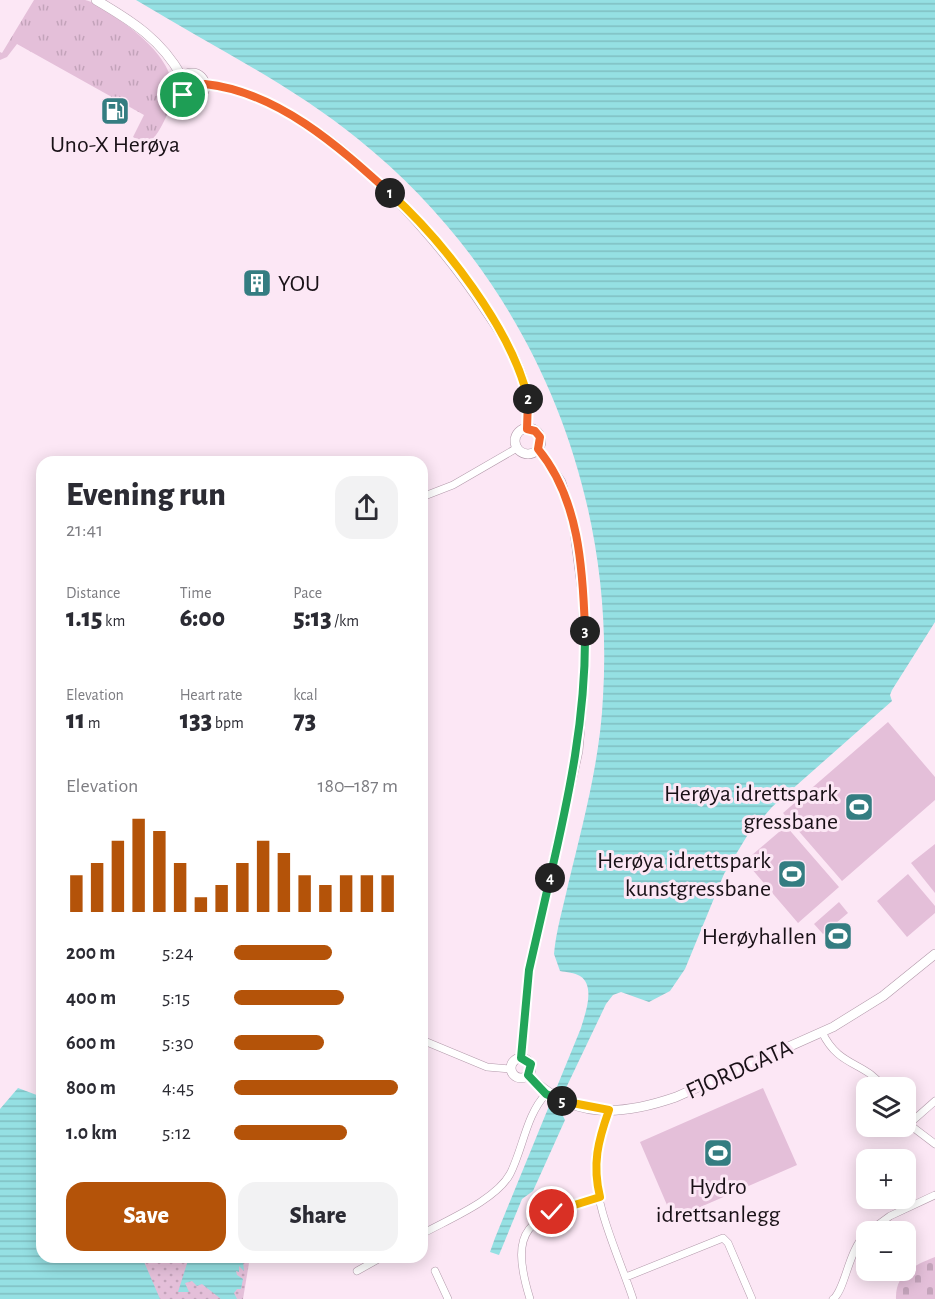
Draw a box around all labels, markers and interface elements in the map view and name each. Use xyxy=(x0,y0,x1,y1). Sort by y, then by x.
pin xyxy=(157,69,208,120)
icon: arrive xyxy=(166,78,199,111)
fuel station icon: Uno-X Herøya xyxy=(99,95,131,127)
place label: Uno-X Herøya xyxy=(50,133,180,157)
pin: 1 xyxy=(375,178,405,208)
text: 1 xyxy=(387,185,393,201)
building icon: YOU xyxy=(241,267,273,299)
place label: YOU xyxy=(278,272,320,296)
pin: 2 xyxy=(513,384,543,414)
text: 2 xyxy=(524,391,532,407)
button: share xyxy=(335,476,398,539)
text: Evening run xyxy=(66,479,226,512)
text: 21:41 xyxy=(66,520,103,540)
text: Distance xyxy=(66,585,120,601)
text: Time xyxy=(180,585,212,601)
text: Pace xyxy=(293,585,322,601)
text: 1.15 xyxy=(66,605,102,631)
text: 6:00 xyxy=(180,605,225,631)
text: 5:13 xyxy=(293,605,332,631)
text: km xyxy=(102,613,125,629)
text: /km xyxy=(332,613,359,629)
pin: 3 xyxy=(570,616,600,646)
text: 3 xyxy=(582,623,588,639)
text: Elevation xyxy=(66,687,124,703)
text: Heart rate xyxy=(180,687,242,703)
text: kcal xyxy=(293,687,318,703)
text: 11 xyxy=(66,707,85,733)
text: 133 xyxy=(180,707,212,733)
text: 73 xyxy=(293,707,316,733)
text: m xyxy=(85,715,101,731)
text: bpm xyxy=(212,715,244,731)
text: Elevation xyxy=(66,776,138,796)
text: 180–187 m xyxy=(318,776,398,796)
place label: Herøya idrettspark gressbane xyxy=(664,782,838,834)
sports icon: Herøya idrettspark gressbane xyxy=(843,791,875,823)
place label: Herøya idrettspark kunstgressbane xyxy=(597,849,771,901)
sports icon: Herøya idrettspark kunstgressbane xyxy=(776,858,808,890)
pin: 4 xyxy=(535,863,565,893)
text: 4 xyxy=(546,870,554,886)
sports icon: Herøyhallen xyxy=(822,920,854,952)
place label: Herøyhallen xyxy=(702,925,817,949)
text: 200 m xyxy=(66,943,115,963)
text: 5:24 xyxy=(162,943,194,963)
text: 400 m xyxy=(66,988,116,1008)
text: 5:15 xyxy=(162,988,190,1008)
text: 600 m xyxy=(66,1033,116,1053)
text: 5:30 xyxy=(162,1033,194,1053)
street label: FJORDGATA xyxy=(683,1036,796,1104)
map controls xyxy=(856,1077,916,1281)
button: layers xyxy=(856,1077,916,1137)
text: 800 m xyxy=(66,1078,116,1098)
text: 4:45 xyxy=(162,1078,194,1098)
pin: 5 xyxy=(547,1086,577,1116)
text: 5 xyxy=(559,1093,565,1109)
text: 1.0 km xyxy=(66,1123,117,1143)
text: 5:12 xyxy=(162,1123,191,1143)
sports icon: Hydro idrettsanlegg xyxy=(702,1137,734,1169)
button: + xyxy=(856,1149,916,1209)
place label: Hydro idrettsanlegg xyxy=(656,1175,781,1227)
button: Save xyxy=(66,1182,226,1251)
button: Share xyxy=(238,1182,398,1251)
pin xyxy=(526,1186,577,1237)
icon: check xyxy=(535,1195,568,1228)
button: − xyxy=(856,1221,916,1281)

